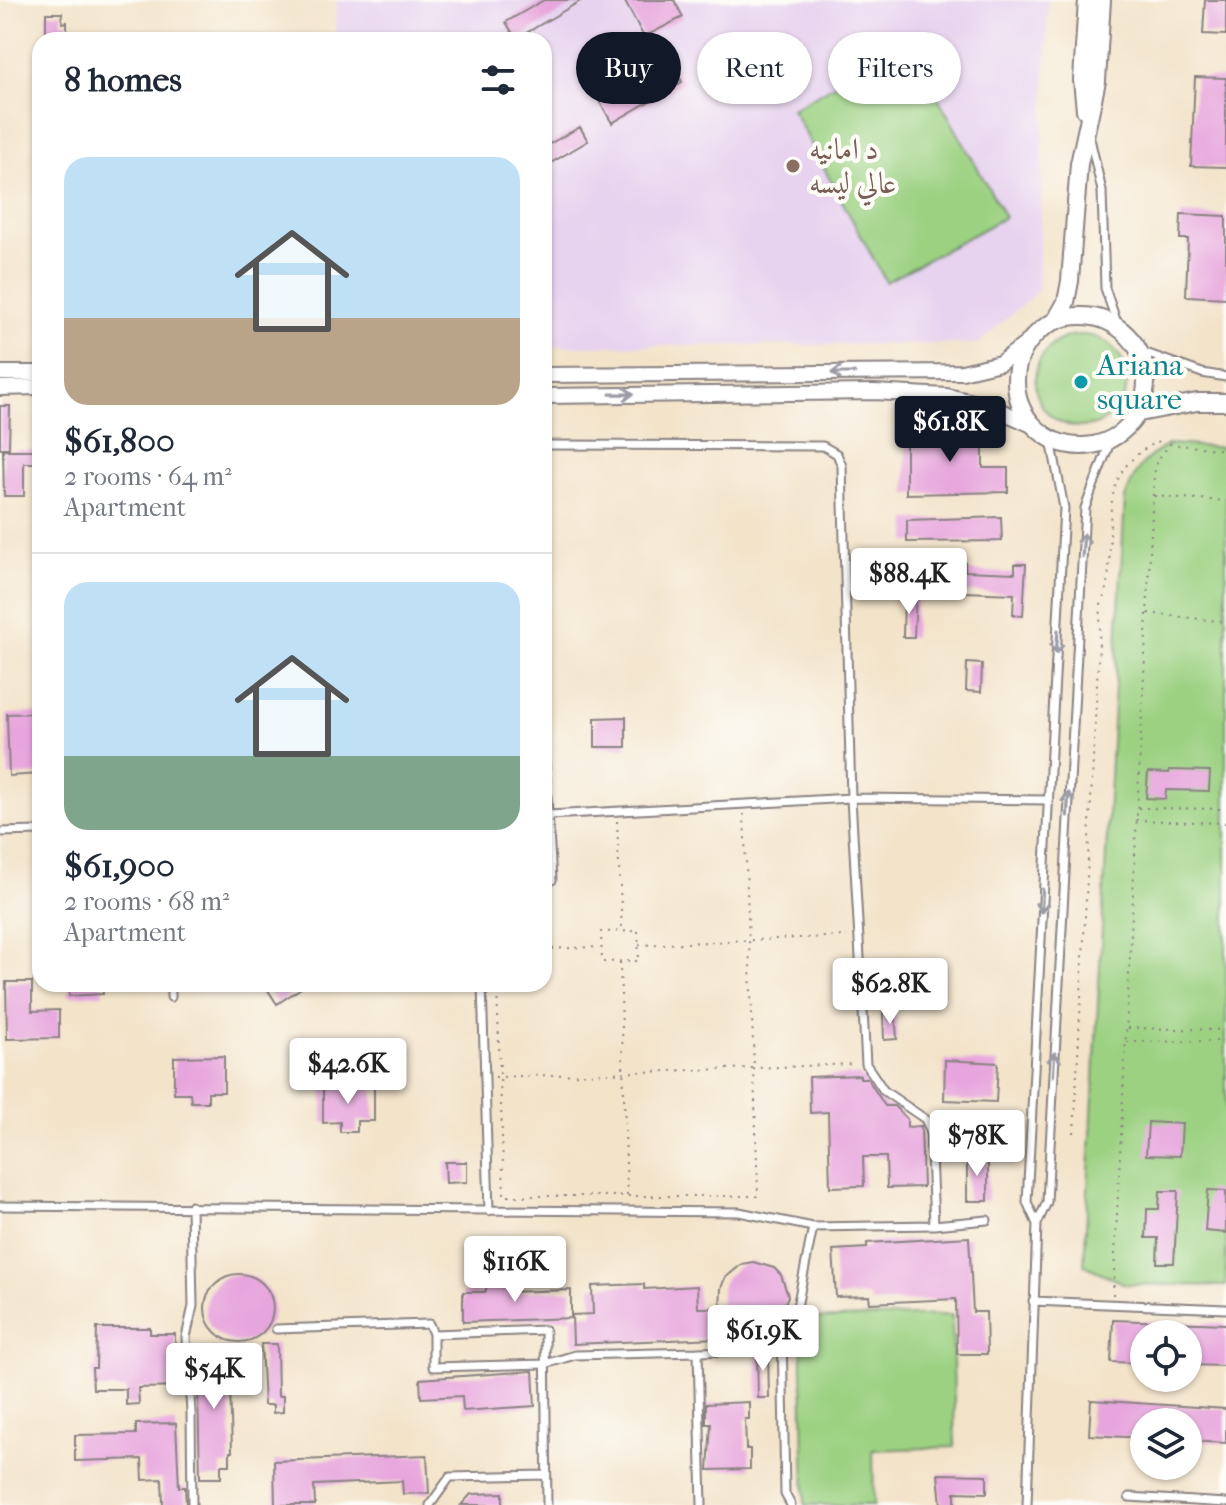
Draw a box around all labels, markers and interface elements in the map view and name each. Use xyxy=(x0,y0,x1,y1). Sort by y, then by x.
chip: Buy xyxy=(576,32,681,104)
chip: Rent xyxy=(697,32,812,104)
chip: Filters xyxy=(828,32,961,104)
icon: filters xyxy=(476,58,520,102)
text: 8 homes xyxy=(64,60,182,100)
place label: د امانیه عالي لیسه xyxy=(809,132,897,207)
marker: د امانیه عالي لیسه xyxy=(784,157,802,175)
icon: home xyxy=(220,209,364,353)
place label: Ariana square xyxy=(1096,348,1184,417)
one-way arrow xyxy=(830,365,857,381)
marker: Ariana square xyxy=(1072,373,1090,391)
one-way arrow xyxy=(608,386,635,402)
pin: $61.8K xyxy=(885,396,1015,464)
text: $61.8K xyxy=(913,406,987,437)
text: $61,800 xyxy=(64,421,175,461)
text: 2 rooms · 64 m² xyxy=(64,461,232,492)
text: Apartment xyxy=(64,492,186,523)
one-way arrow xyxy=(1076,532,1091,559)
pin: $88.4K xyxy=(844,548,974,616)
text: $88.4K xyxy=(869,558,949,589)
one-way arrow xyxy=(1049,628,1064,655)
icon: home xyxy=(220,634,364,778)
one-way arrow xyxy=(1060,792,1075,818)
text: $61,900 xyxy=(64,846,175,886)
text: 2 rooms · 68 m² xyxy=(64,886,229,917)
one-way arrow xyxy=(1035,887,1050,914)
text: Apartment xyxy=(64,917,186,948)
pin: $62.8K xyxy=(825,958,955,1026)
text: $62.8K xyxy=(851,968,929,999)
pin: $42.6K xyxy=(283,1038,413,1106)
text: $42.6K xyxy=(307,1048,389,1079)
one-way arrow xyxy=(1047,1051,1062,1078)
pin: $78K xyxy=(930,1110,1024,1178)
text: $78K xyxy=(948,1120,1006,1151)
pin: $116K xyxy=(459,1236,571,1304)
text: $116K xyxy=(482,1246,548,1277)
pin: $61.9K xyxy=(698,1305,828,1373)
text: $61.9K xyxy=(726,1315,800,1346)
map controls xyxy=(1130,1320,1202,1480)
button: locate xyxy=(1130,1320,1202,1392)
pin: $54K xyxy=(167,1343,261,1411)
text: $54K xyxy=(184,1353,244,1384)
button: layers xyxy=(1130,1408,1202,1480)

